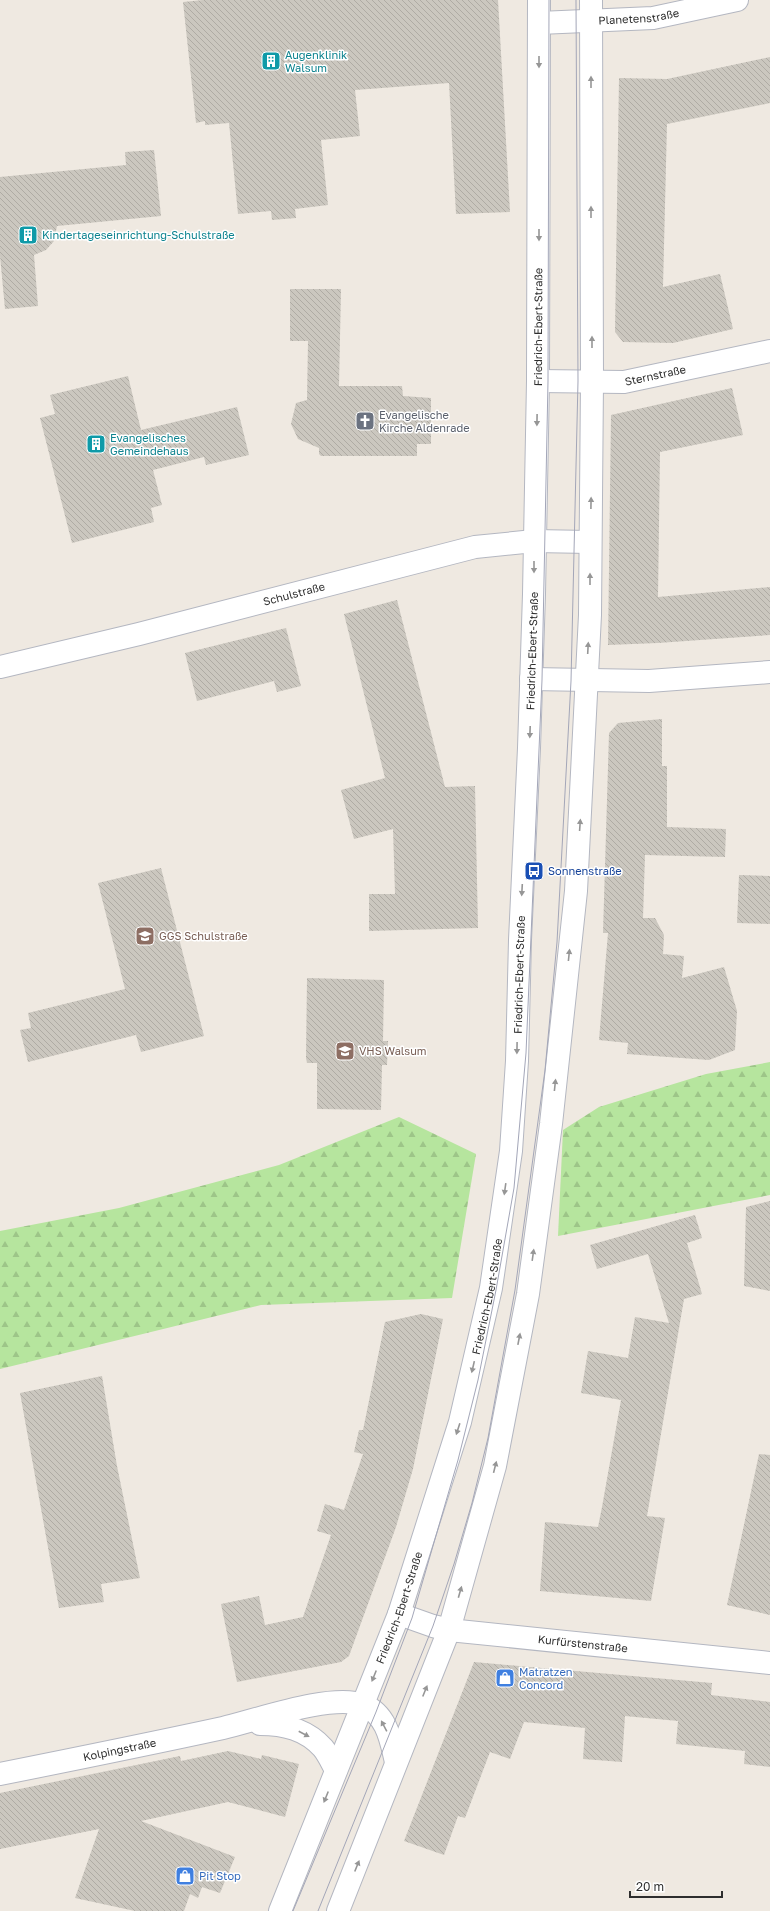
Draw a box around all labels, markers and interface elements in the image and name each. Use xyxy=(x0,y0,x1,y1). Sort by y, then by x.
street label: Planetenstraße xyxy=(598,6,680,26)
place label: Augenklinik Walsum xyxy=(285,48,347,74)
building icon: Augenklinik Walsum xyxy=(260,50,282,72)
one-way arrow xyxy=(536,56,542,69)
one-way arrow xyxy=(588,75,594,88)
one-way arrow xyxy=(588,205,594,218)
building icon: Kindertageseinrichtung-Schulstraße xyxy=(17,224,39,246)
place label: Kindertageseinrichtung-Schulstraße xyxy=(42,228,235,241)
one-way arrow xyxy=(536,229,542,242)
street label: Friedrich-Ebert-Straße xyxy=(531,268,544,386)
one-way arrow xyxy=(589,335,595,348)
street label: Sternstraße xyxy=(623,362,687,388)
place label: Evangelische Kirche Aldenrade xyxy=(379,408,470,434)
church icon: Evangelische Kirche Aldenrade xyxy=(354,410,376,432)
one-way arrow xyxy=(534,414,540,427)
place label: Evangelisches Gemeindehaus xyxy=(110,431,189,457)
building icon: Evangelisches Gemeindehaus xyxy=(85,433,107,455)
one-way arrow xyxy=(587,497,594,509)
one-way arrow xyxy=(531,561,537,574)
one-way arrow xyxy=(587,572,593,585)
street label: Schulstraße xyxy=(262,579,326,608)
street label: Friedrich-Ebert-Straße xyxy=(523,592,540,710)
one-way arrow xyxy=(585,642,592,654)
one-way arrow xyxy=(526,726,533,738)
one-way arrow xyxy=(577,819,584,831)
bus stop icon: Sonnenstraße xyxy=(523,860,545,882)
place label: Sonnenstraße xyxy=(548,864,622,877)
one-way arrow xyxy=(519,884,525,897)
street label: Friedrich-Ebert-Straße xyxy=(511,915,527,1034)
school or university icon: GGS Schulstraße xyxy=(134,925,156,947)
place label: GGS Schulstraße xyxy=(159,929,248,942)
one-way arrow xyxy=(566,949,572,961)
school or university icon: VHS Walsum xyxy=(334,1040,356,1062)
one-way arrow xyxy=(514,1042,520,1055)
place label: VHS Walsum xyxy=(359,1044,427,1057)
one-way arrow xyxy=(552,1079,558,1091)
one-way arrow xyxy=(502,1183,508,1196)
street label: Friedrich-Ebert-Straße xyxy=(469,1237,504,1356)
one-way arrow xyxy=(530,1249,536,1261)
one-way arrow xyxy=(517,1333,523,1346)
one-way arrow xyxy=(469,1360,475,1373)
one-way arrow xyxy=(455,1423,461,1435)
one-way arrow xyxy=(492,1461,498,1473)
street label: Friedrich-Ebert-Straße xyxy=(373,1550,424,1666)
one-way arrow xyxy=(457,1586,463,1598)
street label: Kurfürstenstraße xyxy=(537,1632,628,1654)
place label: Matratzen Concord xyxy=(519,1665,573,1691)
shop icon: Matratzen Concord xyxy=(494,1667,516,1689)
one-way arrow xyxy=(370,1670,376,1682)
one-way arrow xyxy=(422,1686,428,1697)
one-way arrow xyxy=(381,1720,388,1731)
one-way arrow xyxy=(298,1731,310,1737)
street label: Kolpingstraße xyxy=(82,1735,157,1763)
one-way arrow xyxy=(322,1791,328,1803)
one-way arrow xyxy=(354,1861,360,1872)
shop icon: Pit Stop xyxy=(174,1865,196,1887)
place label: Pit Stop xyxy=(199,1869,241,1882)
scale bar xyxy=(630,1873,722,1899)
text: 20 m xyxy=(636,1879,664,1894)

